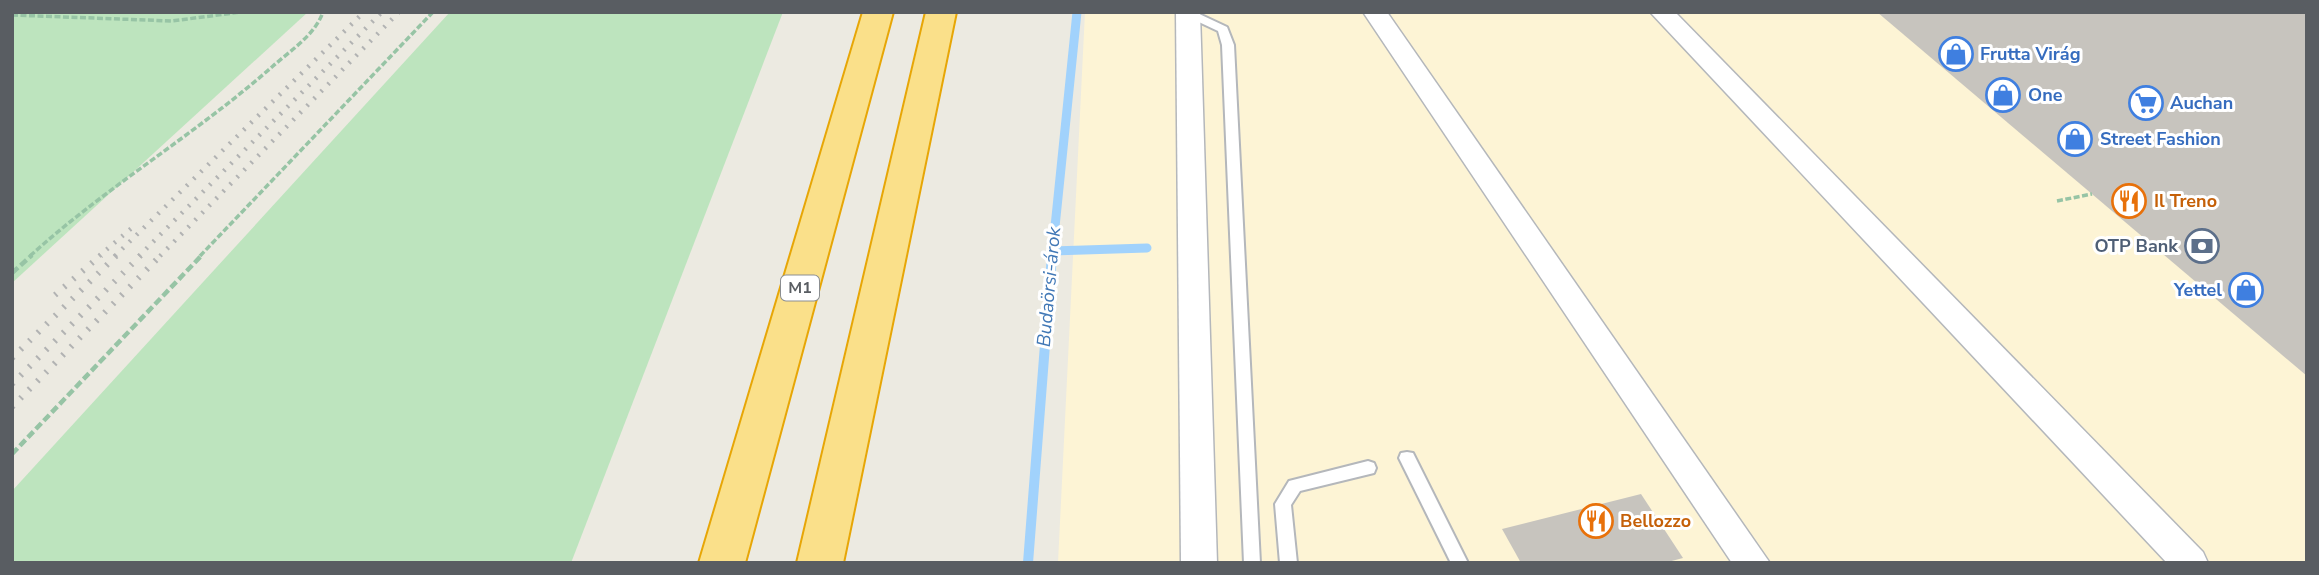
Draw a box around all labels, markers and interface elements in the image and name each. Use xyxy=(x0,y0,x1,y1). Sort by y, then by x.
shop icon: Frutta Virág xyxy=(1937,35,1975,73)
place label: Frutta Virág xyxy=(1980,42,2081,66)
shop icon: One xyxy=(1984,76,2022,114)
place label: One xyxy=(2028,83,2063,107)
supermarket icon: Auchan xyxy=(2127,84,2165,122)
place label: Auchan xyxy=(2170,91,2233,115)
shop icon: Street Fashion xyxy=(2056,120,2094,158)
place label: Street Fashion xyxy=(2100,127,2221,151)
restaurant icon: Il Treno xyxy=(2110,182,2148,220)
place label: Il Treno xyxy=(2154,189,2217,213)
water label: Budaörsi-árok xyxy=(1031,225,1067,348)
bank icon: OTP Bank xyxy=(2183,227,2221,265)
place label: OTP Bank xyxy=(2094,234,2178,258)
shop icon: Yettel xyxy=(2227,271,2265,309)
road number: M1 xyxy=(781,276,819,300)
place label: Yettel xyxy=(2173,278,2222,302)
restaurant icon: Bellozzo xyxy=(1577,502,1615,540)
place label: Bellozzo xyxy=(1620,509,1691,533)

